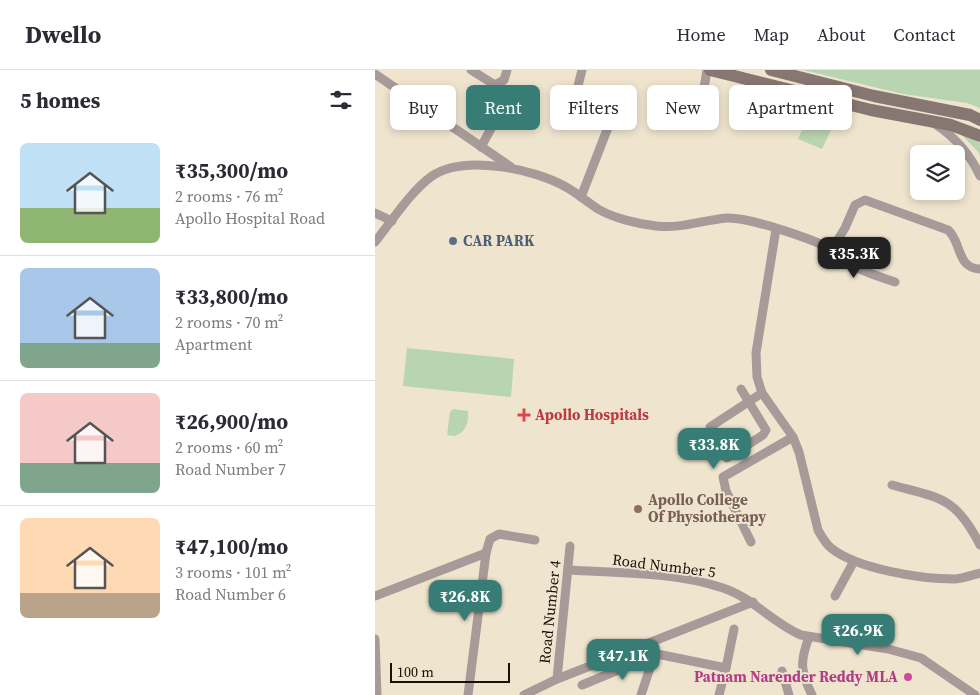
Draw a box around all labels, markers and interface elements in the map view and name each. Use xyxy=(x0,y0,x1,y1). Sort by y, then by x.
text: Dwello xyxy=(25,18,101,51)
text: Home xyxy=(677,22,726,47)
text: Map xyxy=(754,22,789,47)
text: About xyxy=(817,22,865,47)
text: Contact xyxy=(893,22,955,47)
chip: Buy xyxy=(390,85,456,130)
chip: Rent xyxy=(466,85,540,130)
chip: Filters xyxy=(550,85,637,130)
chip: New xyxy=(647,85,719,130)
chip: Apartment xyxy=(729,85,852,130)
text: 5 homes xyxy=(20,86,100,115)
icon: filters xyxy=(327,86,355,114)
map controls xyxy=(910,145,965,200)
button: layers xyxy=(910,145,965,200)
text: ₹35,300/mo xyxy=(175,156,288,185)
icon: home xyxy=(60,163,120,223)
text: 2 rooms · 76 m² xyxy=(175,185,283,207)
text: Apollo Hospital Road xyxy=(175,207,325,229)
place label: CAR PARK xyxy=(463,230,535,251)
marker: CAR PARK xyxy=(447,235,459,247)
pin: ₹35.3K xyxy=(813,236,895,279)
text: ₹35.3K xyxy=(829,242,879,264)
text: ₹33,800/mo xyxy=(175,282,288,311)
icon: home xyxy=(60,288,120,348)
text: 2 rooms · 70 m² xyxy=(175,311,283,333)
text: Apartment xyxy=(175,333,252,355)
place label: Apollo Hospitals xyxy=(535,404,649,425)
text: ₹26,900/mo xyxy=(175,407,288,436)
marker: Apollo Hospitals xyxy=(517,408,531,422)
icon: home xyxy=(60,413,120,473)
pin: ₹33.8K xyxy=(673,428,755,470)
text: ₹33.8K xyxy=(689,433,739,455)
text: 2 rooms · 60 m² xyxy=(175,436,283,458)
text: Road Number 7 xyxy=(175,458,286,480)
place label: Apollo College Of Physiotherapy xyxy=(648,489,766,527)
marker: Apollo College Of Physiotherapy xyxy=(632,503,644,515)
text: ₹47,100/mo xyxy=(175,532,288,561)
icon: home xyxy=(60,538,120,598)
street label: Road Number 5 xyxy=(611,549,717,582)
street label: Road Number 4 xyxy=(534,559,565,665)
text: 3 rooms · 101 m² xyxy=(175,561,291,583)
pin: ₹26.8K xyxy=(424,580,506,622)
text: Road Number 6 xyxy=(175,583,286,605)
text: ₹26.8K xyxy=(440,585,490,607)
pin: ₹26.9K xyxy=(817,614,899,656)
text: ₹26.9K xyxy=(833,619,883,641)
pin: ₹47.1K xyxy=(582,638,664,681)
text: ₹47.1K xyxy=(598,644,648,666)
scale bar xyxy=(390,660,510,683)
text: 100 m xyxy=(397,662,434,682)
place label: Patnam Narender Reddy MLA xyxy=(694,666,898,687)
marker: Patnam Narender Reddy MLA xyxy=(902,671,914,683)

